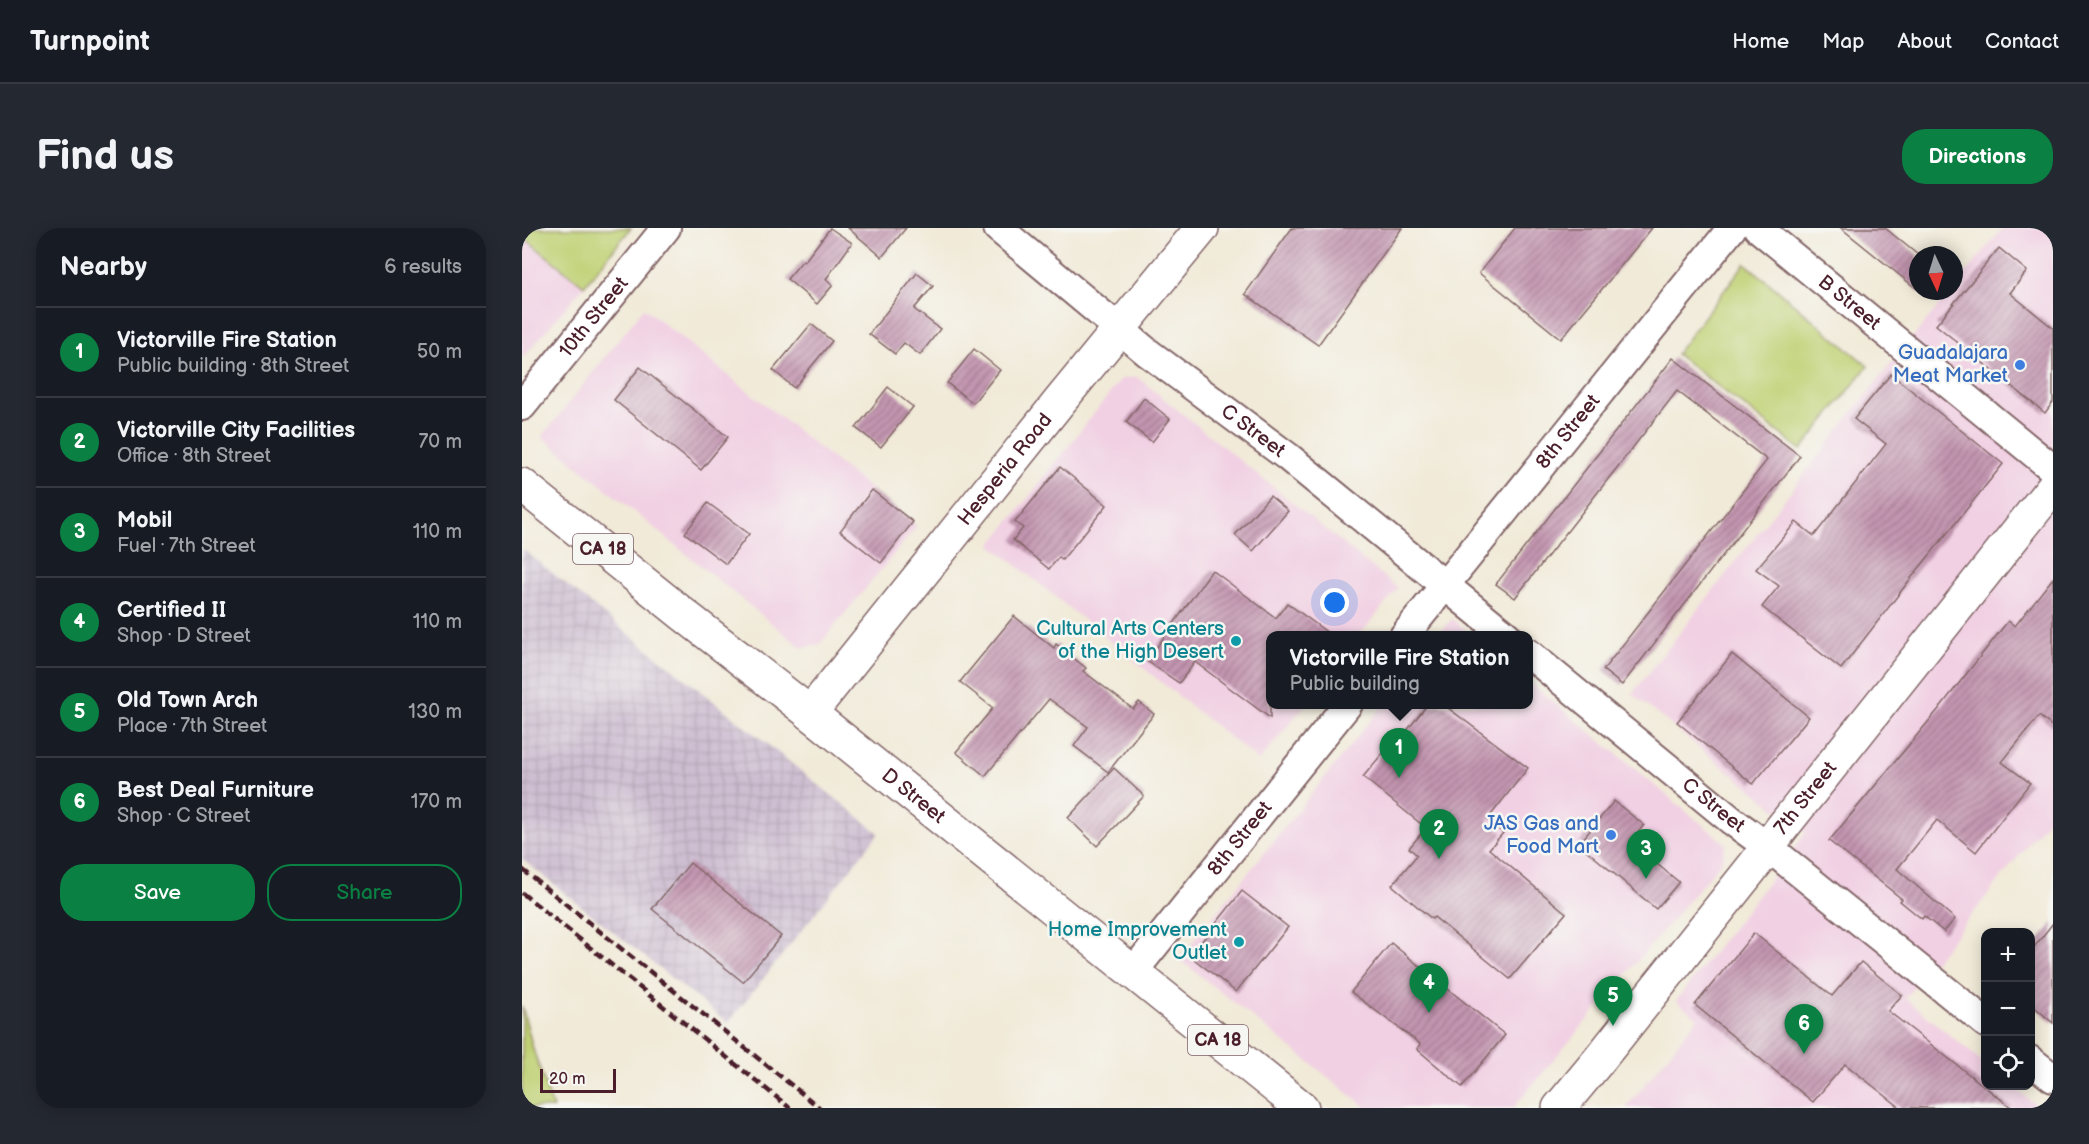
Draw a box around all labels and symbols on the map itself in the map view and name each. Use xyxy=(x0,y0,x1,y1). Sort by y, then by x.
north arrow xyxy=(1909,246,1963,300)
street label: B Street xyxy=(1813,270,1886,335)
street label: 10th Street xyxy=(554,272,633,363)
place label: Guadalajara Meat Market xyxy=(1893,341,2008,388)
marker: Guadalajara Meat Market xyxy=(2013,358,2027,372)
street label: 8th Street xyxy=(1531,390,1605,474)
street label: C Street xyxy=(1216,399,1290,463)
street label: Hesperia Road xyxy=(953,409,1057,530)
road number: CA 18 xyxy=(573,534,633,564)
your location xyxy=(1320,588,1349,617)
place label: Cultural Arts Centers of the High Desert xyxy=(1036,617,1224,664)
marker: Cultural Arts Centers of the High Desert xyxy=(1229,634,1243,648)
pin: 1 xyxy=(1380,728,1418,778)
street label: 7th Street xyxy=(1769,757,1842,840)
street label: D Street xyxy=(877,763,950,829)
street label: C Street xyxy=(1677,773,1750,838)
street label: 8th Street xyxy=(1203,796,1277,881)
pin: 2 xyxy=(1420,810,1458,859)
place label: JAS Gas and Food Mart xyxy=(1484,812,1599,859)
marker: JAS Gas and Food Mart xyxy=(1604,828,1618,842)
pin: 3 xyxy=(1626,830,1666,879)
place label: Home Improvement Outlet xyxy=(1048,918,1227,965)
marker: Home Improvement Outlet xyxy=(1232,935,1246,949)
pin: 4 xyxy=(1410,964,1448,1013)
pin: 5 xyxy=(1594,976,1632,1026)
pin: 6 xyxy=(1784,1004,1824,1054)
road number: CA 18 xyxy=(1188,1025,1248,1055)
scale bar xyxy=(540,1066,616,1094)

